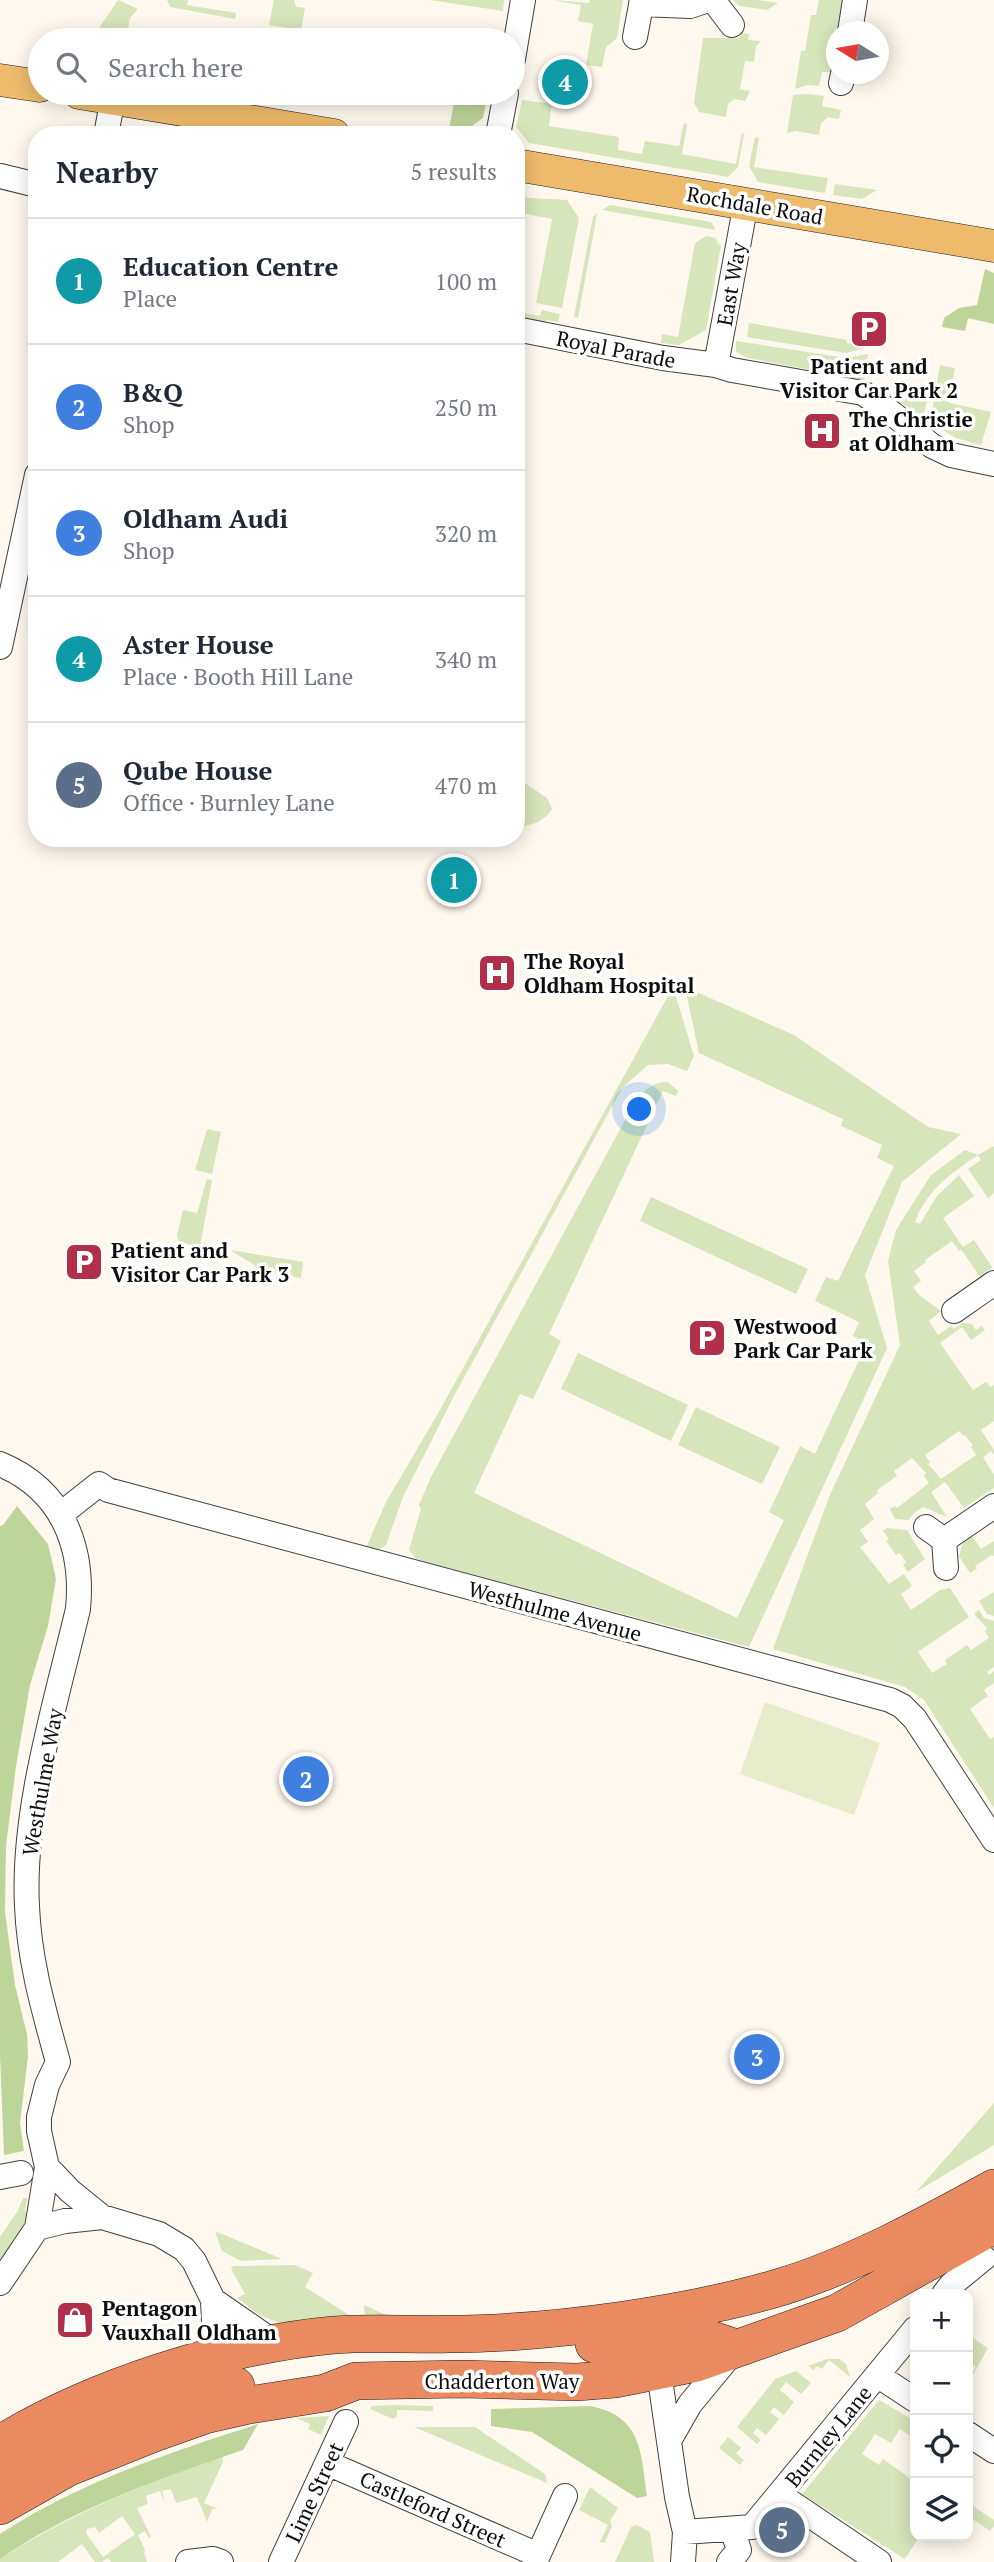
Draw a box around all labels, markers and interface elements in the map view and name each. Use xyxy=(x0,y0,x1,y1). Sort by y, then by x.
north arrow xyxy=(826,21,889,84)
search box xyxy=(28,28,525,105)
icon: search xyxy=(52,48,90,86)
text: Search here xyxy=(108,50,243,84)
pin: 4 xyxy=(542,56,588,108)
text: Nearby xyxy=(56,152,158,192)
text: 5 results xyxy=(410,156,497,187)
street label: Rochdale Road xyxy=(685,179,826,231)
street label: East Way xyxy=(710,240,752,328)
text: Education Centre xyxy=(123,249,338,283)
text: 1 xyxy=(73,266,86,297)
text: 100 m xyxy=(435,266,497,297)
text: Place xyxy=(123,283,177,314)
parking icon: Patient and Visitor Car Park 2 xyxy=(848,308,890,350)
street label: Royal Parade xyxy=(554,324,678,374)
place label: Patient and Visitor Car Park 2 xyxy=(780,352,958,404)
text: B&Q xyxy=(123,375,183,409)
text: 2 xyxy=(73,392,86,423)
text: 250 m xyxy=(435,392,497,423)
place label: The Christie at Oldham xyxy=(849,405,973,457)
text: Shop xyxy=(123,409,175,440)
hospital icon: The Christie at Oldham xyxy=(801,410,843,452)
text: Oldham Audi xyxy=(123,501,288,535)
text: 3 xyxy=(73,518,86,549)
text: 320 m xyxy=(435,518,497,549)
text: Shop xyxy=(123,535,175,566)
text: Aster House xyxy=(123,627,274,661)
text: 4 xyxy=(73,644,86,675)
text: 340 m xyxy=(435,644,497,675)
text: Place · Booth Hill Lane xyxy=(123,661,353,692)
text: Qube House xyxy=(123,753,272,787)
text: 5 xyxy=(73,770,86,801)
text: 470 m xyxy=(435,770,497,801)
text: Office · Burnley Lane xyxy=(123,787,335,818)
pin: 1 xyxy=(431,854,477,906)
place label: The Royal Oldham Hospital xyxy=(524,947,695,999)
hospital icon: The Royal Oldham Hospital xyxy=(476,952,518,994)
your location xyxy=(622,1092,656,1126)
place label: Patient and Visitor Car Park 3 xyxy=(111,1236,289,1288)
parking icon: Patient and Visitor Car Park 3 xyxy=(63,1241,105,1283)
place label: Westwood Park Car Park xyxy=(734,1312,873,1364)
parking icon: Westwood Park Car Park xyxy=(686,1317,728,1359)
street label: Westhulme Avenue xyxy=(465,1574,645,1648)
street label: Westhulme Way xyxy=(15,1705,69,1858)
pin: 2 xyxy=(283,1753,329,1805)
pin: 3 xyxy=(734,2031,780,2083)
map controls xyxy=(910,2289,973,2541)
button: + xyxy=(910,2289,973,2352)
place label: Pentagon Vauxhall Oldham xyxy=(102,2294,277,2346)
shop icon: Pentagon Vauxhall Oldham xyxy=(54,2299,96,2341)
button: − xyxy=(910,2352,973,2415)
street label: Chadderton Way xyxy=(425,2367,580,2395)
street label: Burnley Lane xyxy=(778,2379,878,2493)
button: locate xyxy=(910,2415,973,2478)
street label: Lime Street xyxy=(279,2437,350,2547)
street label: Castleford Street xyxy=(356,2464,511,2554)
button: layers xyxy=(910,2478,973,2541)
pin: 5 xyxy=(759,2504,805,2556)

